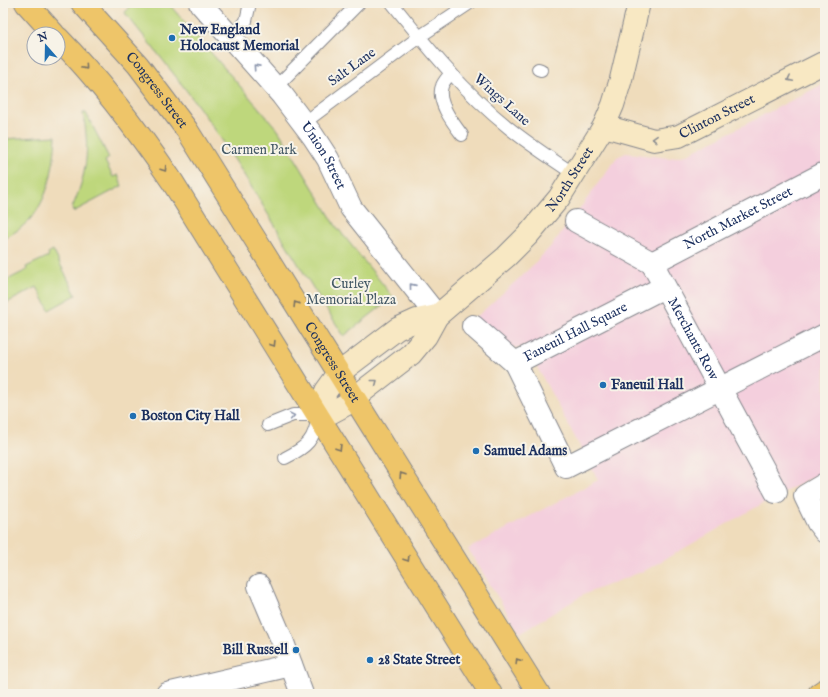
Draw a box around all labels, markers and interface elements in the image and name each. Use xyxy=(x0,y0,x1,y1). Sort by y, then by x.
place label: New England Holocaust Memorial xyxy=(179,21,300,55)
north arrow xyxy=(26,26,66,66)
text: N xyxy=(35,29,50,46)
marker: New England Holocaust Memorial xyxy=(167,33,177,43)
street label: Salt Lane xyxy=(325,43,380,90)
street label: Congress Street xyxy=(122,48,192,132)
one-way arrow xyxy=(80,62,87,69)
one-way arrow xyxy=(254,65,261,72)
street label: Wings Lane xyxy=(470,70,534,130)
one-way arrow xyxy=(787,75,794,82)
street label: Clinton Street xyxy=(676,90,758,143)
street label: Union Street xyxy=(297,118,350,193)
one-way arrow xyxy=(652,135,658,143)
park label: Carmen Park xyxy=(221,141,297,159)
street label: North Street xyxy=(542,143,598,216)
one-way arrow xyxy=(159,165,166,172)
street label: North Market Street xyxy=(680,182,796,254)
park label: Curley Memorial Plaza xyxy=(306,275,397,309)
one-way arrow xyxy=(410,283,417,290)
street label: Merchants Row xyxy=(663,294,723,384)
street label: Faneuil Hall Square xyxy=(521,298,631,366)
one-way arrow xyxy=(293,301,301,308)
street label: Congress Street xyxy=(300,319,364,406)
one-way arrow xyxy=(269,340,276,347)
place label: Faneuil Hall xyxy=(611,376,684,394)
one-way arrow xyxy=(371,380,378,387)
marker: Faneuil Hall xyxy=(598,380,608,390)
place label: Boston City Hall xyxy=(141,407,241,425)
marker: Boston City Hall xyxy=(128,411,138,421)
one-way arrow xyxy=(289,412,296,421)
place label: Samuel Adams xyxy=(484,442,567,460)
one-way arrow xyxy=(334,444,341,451)
marker: Samuel Adams xyxy=(471,446,481,456)
one-way arrow xyxy=(400,472,407,479)
one-way arrow xyxy=(402,555,410,562)
place label: Bill Russell xyxy=(222,641,289,659)
marker: Bill Russell xyxy=(291,645,301,655)
place label: 28 State Street xyxy=(378,651,460,669)
marker: 28 State Street xyxy=(365,655,375,665)
one-way arrow xyxy=(515,658,523,665)

